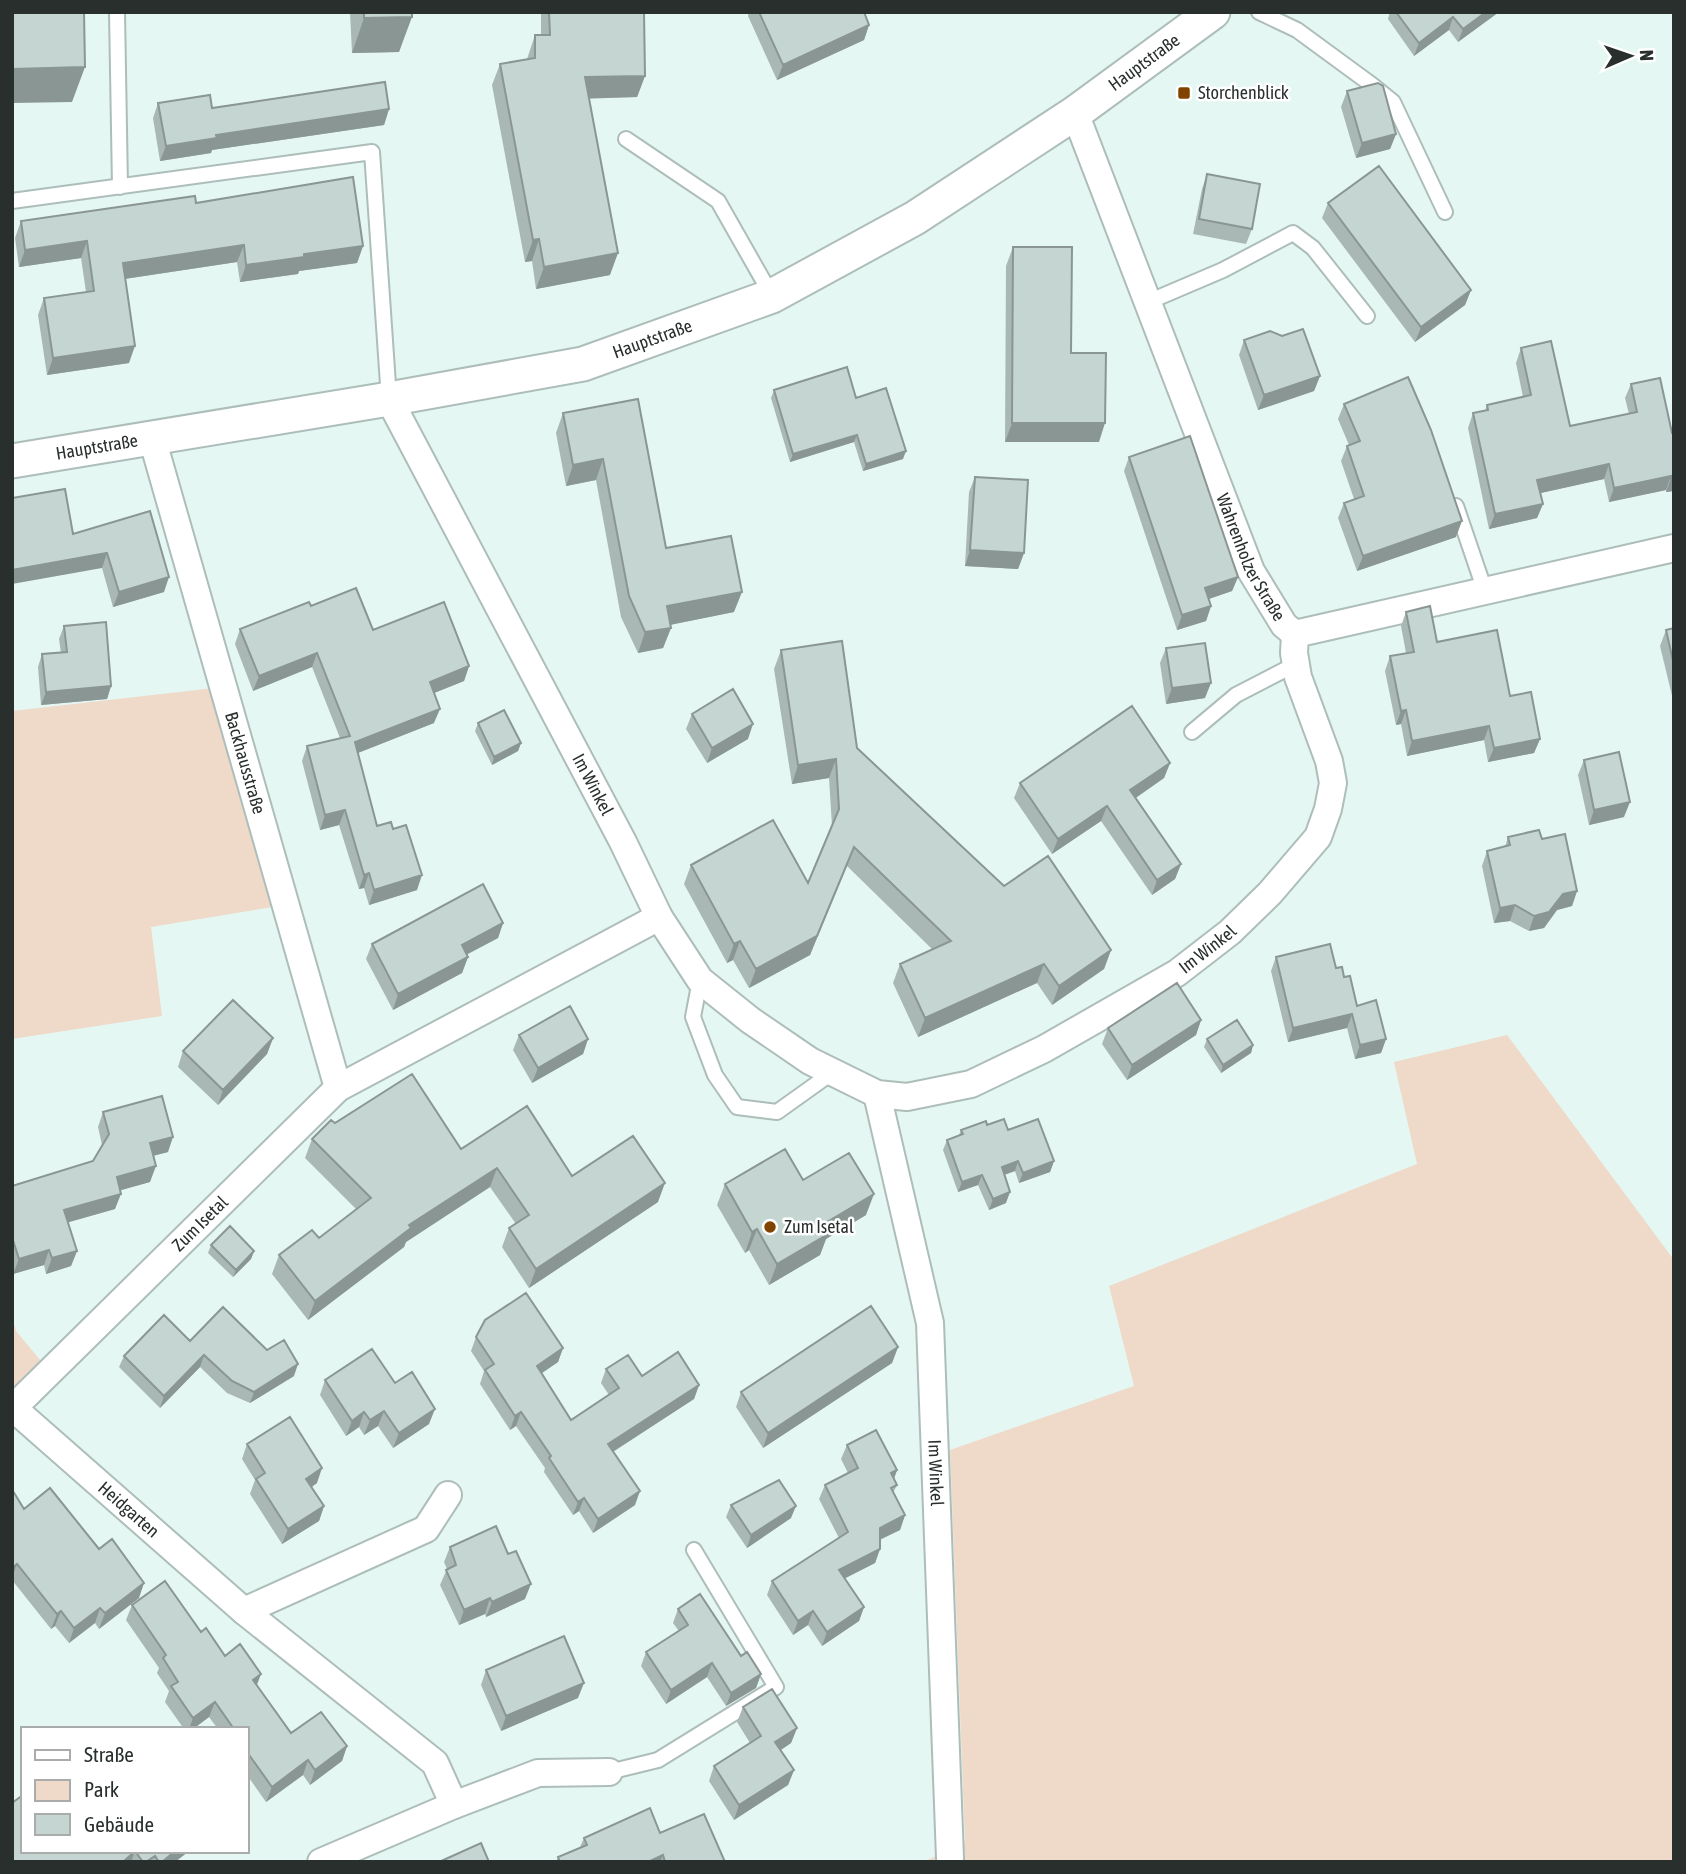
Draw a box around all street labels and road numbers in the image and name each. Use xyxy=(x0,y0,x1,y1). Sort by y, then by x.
street label: Hauptstraße xyxy=(1104,29,1183,95)
street label: Hauptstraße xyxy=(610,315,695,362)
street label: Hauptstraße xyxy=(54,429,139,464)
street label: Wahrenholzer Straße xyxy=(1212,490,1290,625)
street label: Backhausstraße xyxy=(221,709,270,816)
street label: Im Winkel xyxy=(568,750,618,819)
street label: Im Winkel xyxy=(1175,921,1241,978)
street label: Zum Isetal xyxy=(168,1191,232,1255)
street label: Im Winkel xyxy=(924,1439,948,1507)
street label: Heidgarten xyxy=(94,1477,164,1542)

